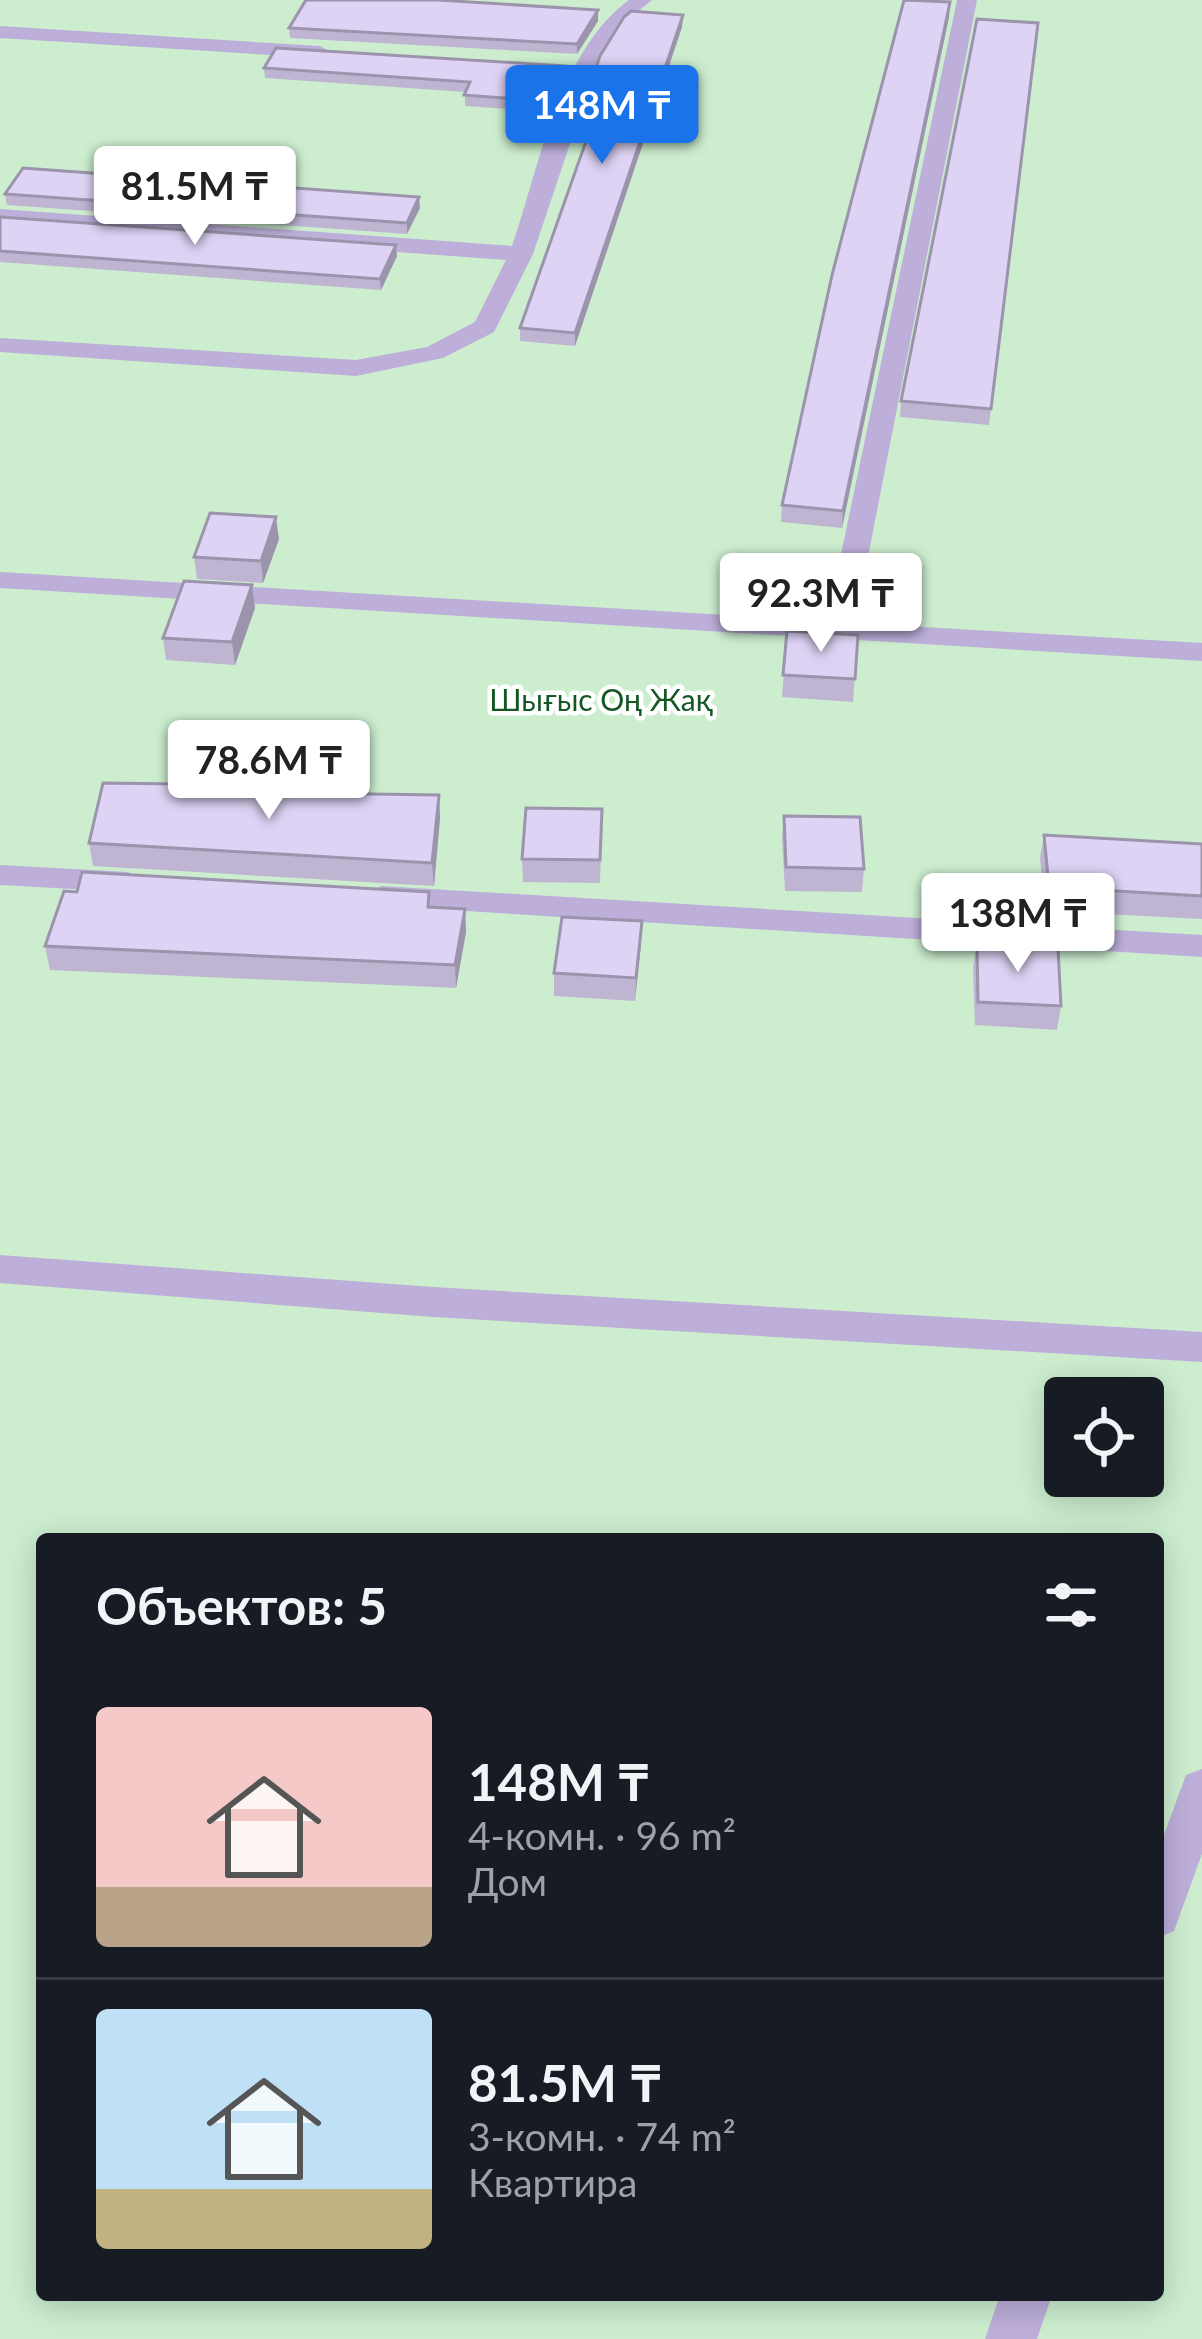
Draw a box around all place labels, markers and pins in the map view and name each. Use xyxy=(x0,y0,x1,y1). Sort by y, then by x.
pin: 148M ₸ xyxy=(504,65,700,167)
pin: 81.5M ₸ xyxy=(84,146,306,248)
pin: 92.3M ₸ xyxy=(710,553,932,655)
pin: 78.6M ₸ xyxy=(158,720,380,822)
pin: 138M ₸ xyxy=(920,873,1116,975)

